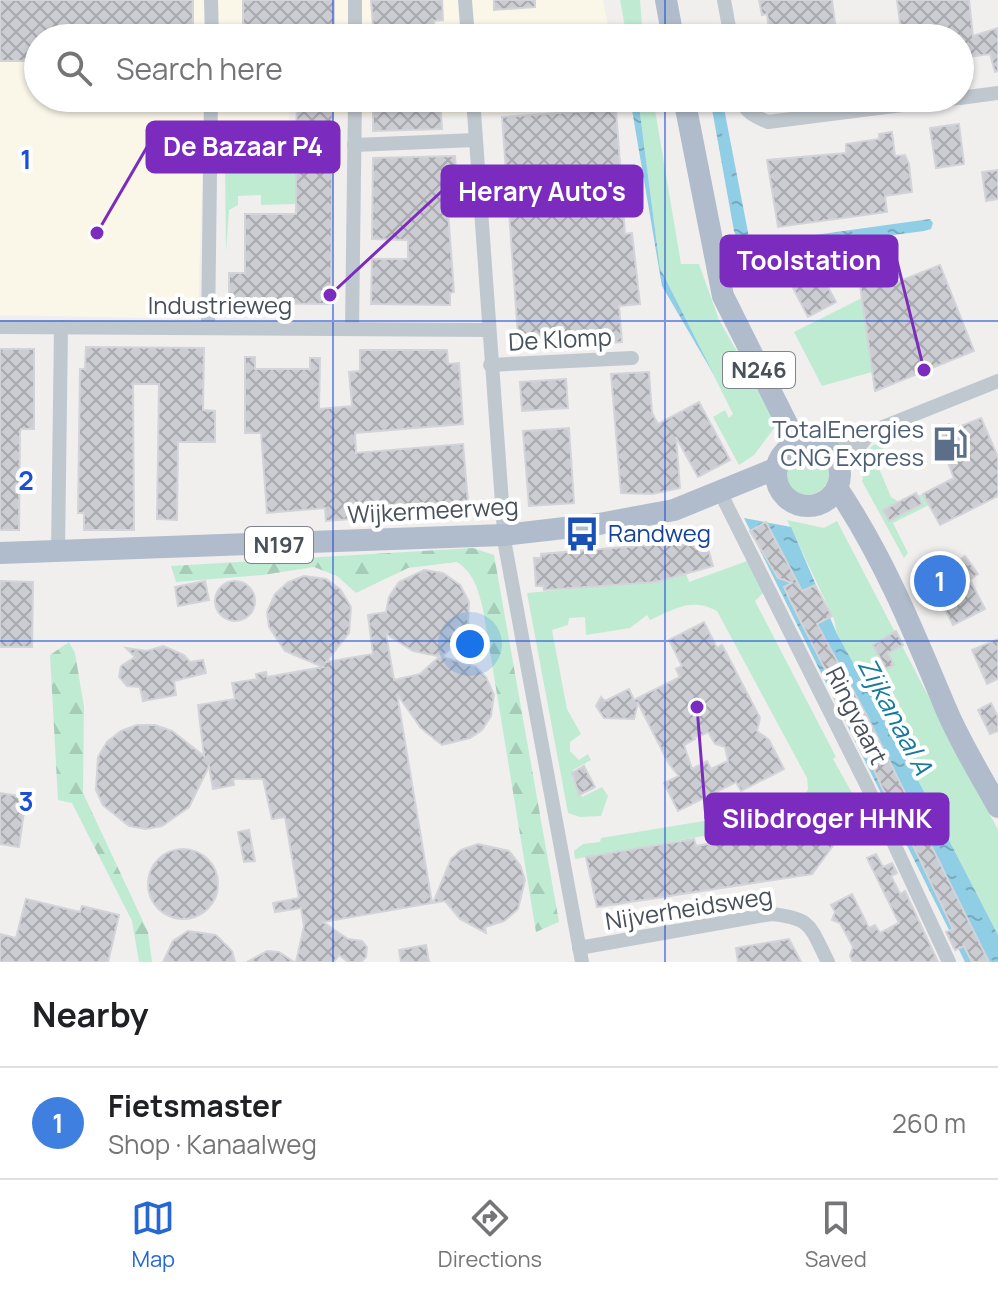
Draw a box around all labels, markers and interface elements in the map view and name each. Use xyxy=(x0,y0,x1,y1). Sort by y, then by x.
search box xyxy=(24,24,974,112)
icon: search xyxy=(52,46,96,90)
text: Search here xyxy=(116,48,283,89)
callout: De Bazaar P4 xyxy=(147,122,339,172)
text: De Bazaar P4 xyxy=(163,128,323,164)
text: 1 xyxy=(20,141,32,177)
callout: Herary Auto's xyxy=(442,166,642,216)
text: Herary Auto's xyxy=(458,173,626,209)
callout: Toolstation xyxy=(721,236,897,286)
text: Toolstation xyxy=(737,242,881,278)
street label: Industrieweg xyxy=(148,288,292,321)
street label: De Klomp xyxy=(507,319,612,358)
road number: N246 xyxy=(723,352,795,388)
place label: TotalEnergies CNG Express xyxy=(772,412,924,473)
fuel station icon: TotalEnergies CNG Express xyxy=(931,425,969,463)
text: 2 xyxy=(18,462,34,498)
street label: Wijkermeerweg xyxy=(347,489,519,530)
bus stop icon: Randweg xyxy=(563,515,601,553)
place label: Randweg xyxy=(608,516,711,549)
road number: N197 xyxy=(245,527,313,563)
pin: 1 xyxy=(914,551,966,611)
your location xyxy=(450,624,490,664)
water label: Zijkanaal A xyxy=(850,651,942,780)
street label: Ringvaart xyxy=(819,661,896,770)
text: 3 xyxy=(18,783,34,819)
callout: Slibdroger HHNK xyxy=(706,794,948,844)
text: Slibdroger HHNK xyxy=(722,800,932,836)
street label: Nijverheidsweg xyxy=(603,878,775,937)
text: Nearby xyxy=(32,991,148,1037)
text: Fietsmaster xyxy=(108,1085,282,1126)
text: 1 xyxy=(52,1105,64,1141)
text: 260 m xyxy=(892,1105,966,1141)
text: Shop · Kanaalweg xyxy=(108,1126,317,1162)
tab: Map xyxy=(131,1196,175,1274)
tab: Directions xyxy=(438,1196,542,1274)
tab: Saved xyxy=(805,1196,867,1274)

